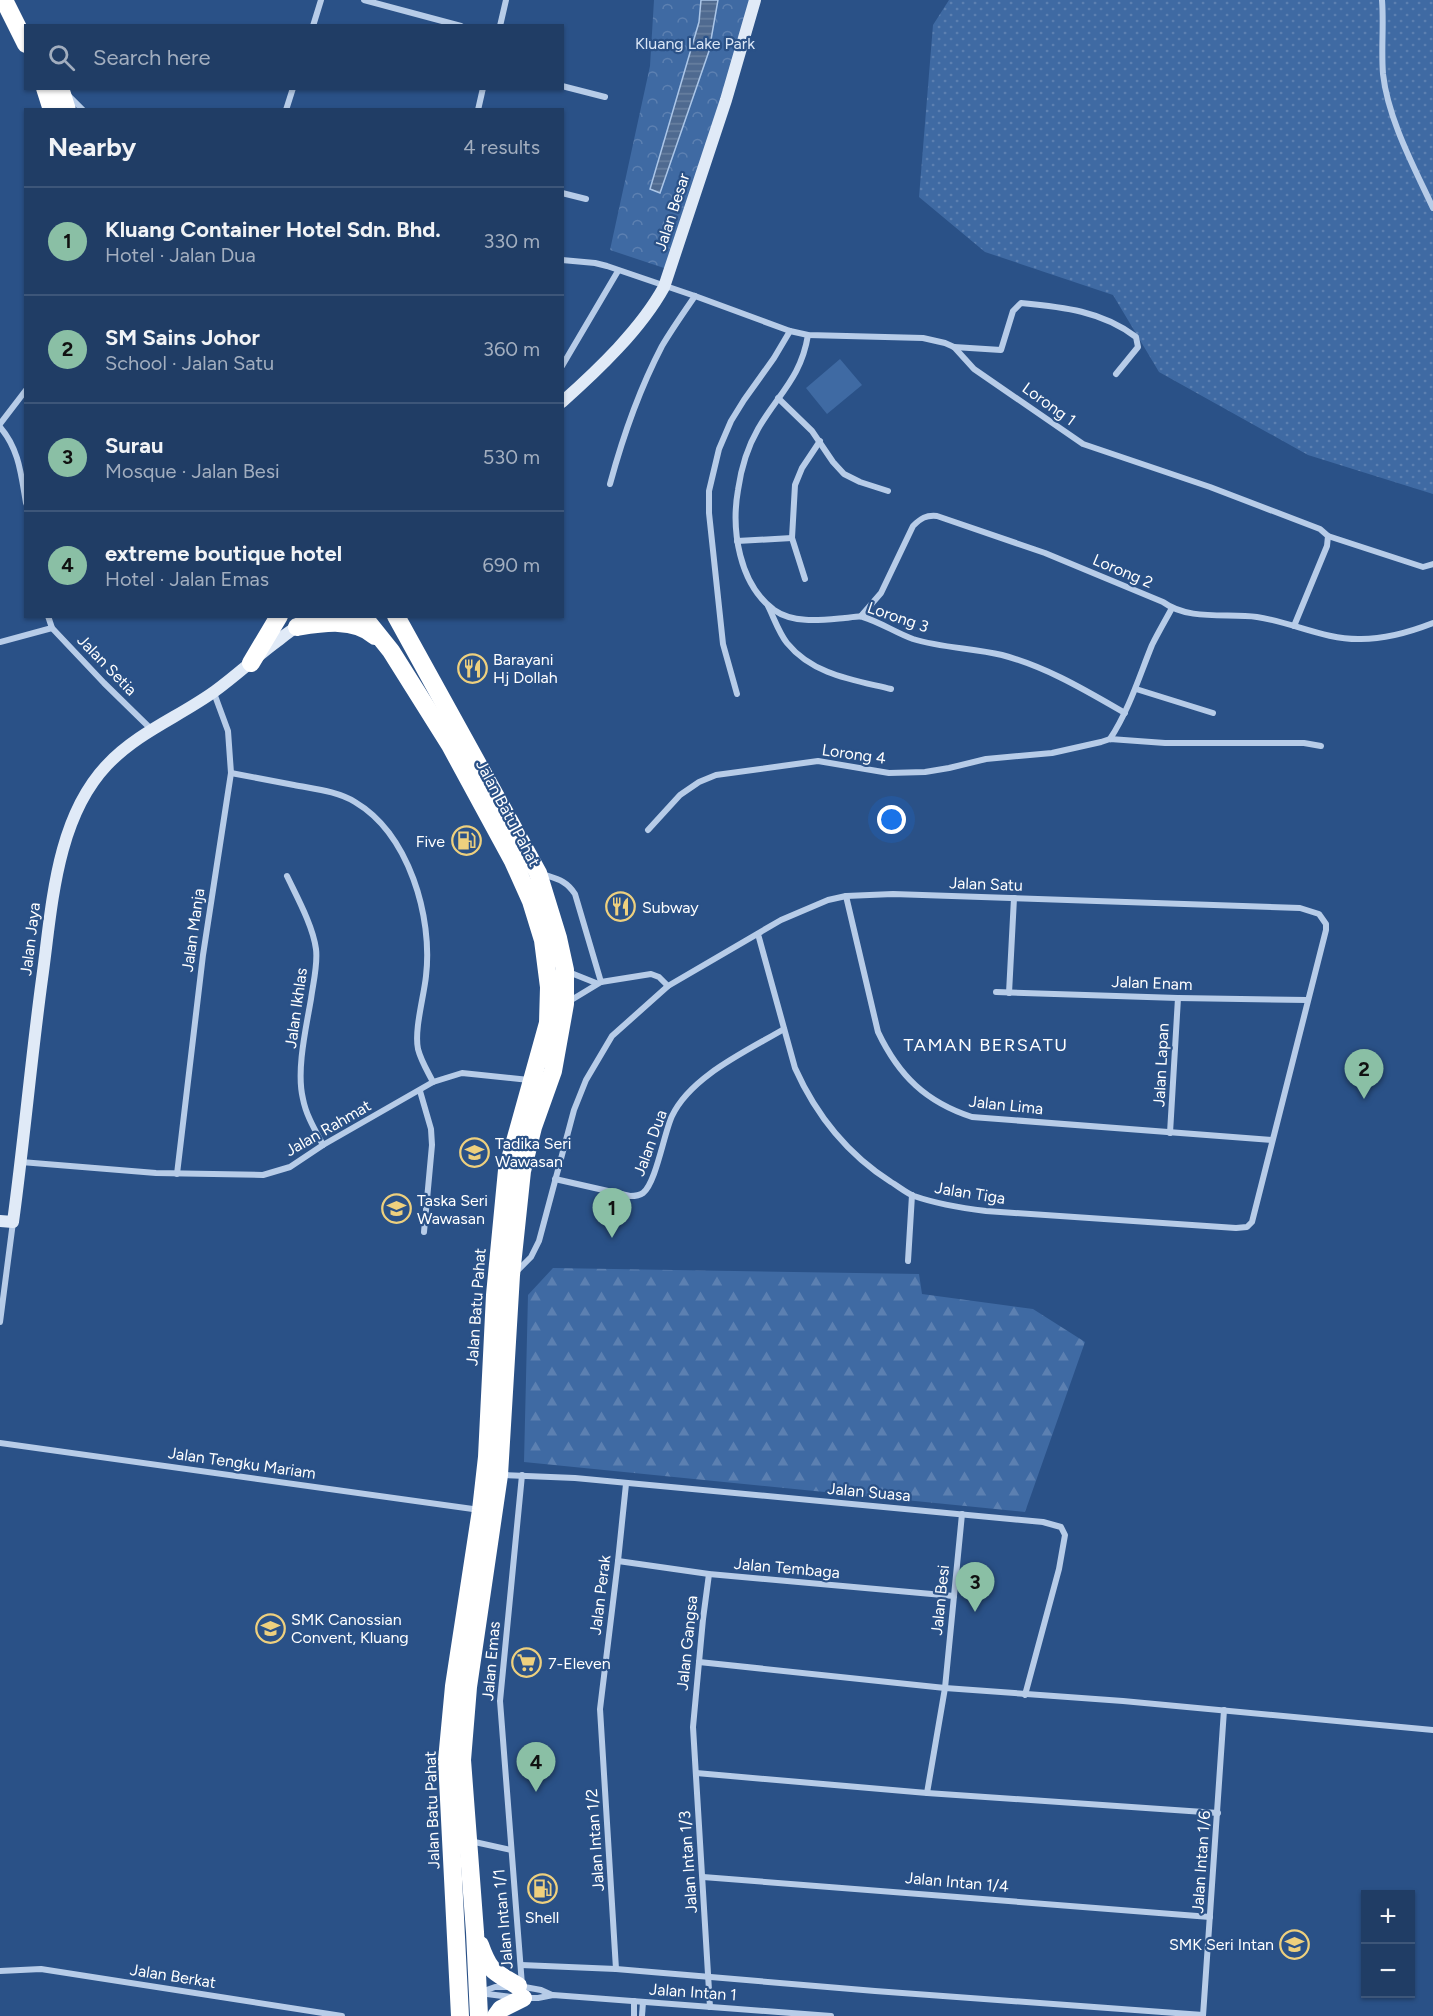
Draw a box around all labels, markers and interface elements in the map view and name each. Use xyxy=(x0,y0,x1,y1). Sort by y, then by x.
search box xyxy=(24,24,564,90)
park label: Kluang Lake Park xyxy=(635,34,755,53)
icon: search xyxy=(45,41,78,74)
text: Search here xyxy=(93,44,211,71)
text: Nearby xyxy=(48,131,136,163)
text: 4 results xyxy=(463,135,540,159)
street label: Jalan Besar xyxy=(651,170,694,253)
text: Kluang Container Hotel Sdn. Bhd. xyxy=(105,216,441,243)
text: 1 xyxy=(63,229,72,253)
text: 330 m xyxy=(483,229,540,253)
text: Hotel · Jalan Dua xyxy=(105,243,256,267)
text: SM Sains Johor xyxy=(105,324,260,351)
text: 2 xyxy=(62,337,73,361)
text: 360 m xyxy=(483,337,540,361)
text: School · Jalan Satu xyxy=(105,351,274,375)
street label: Lorong 1 xyxy=(1019,378,1079,430)
text: Surau xyxy=(105,432,163,459)
text: 3 xyxy=(62,445,73,469)
text: 530 m xyxy=(483,445,540,469)
text: Mosque · Jalan Besi xyxy=(105,459,280,483)
text: extreme boutique hotel xyxy=(105,540,342,567)
street label: Lorong 2 xyxy=(1090,550,1156,592)
text: 4 xyxy=(61,553,74,577)
text: 690 m xyxy=(483,553,540,577)
text: Hotel · Jalan Emas xyxy=(105,567,269,591)
street label: Lorong 3 xyxy=(865,598,931,636)
street label: Jalan Setia xyxy=(73,631,141,699)
place label: Barayani Hj Dollah xyxy=(493,650,558,687)
restaurant icon: Barayani Hj Dollah xyxy=(456,652,488,684)
street label: Lorong 4 xyxy=(821,740,887,768)
street label: Jalan Batu Pahat xyxy=(472,756,544,870)
your location xyxy=(877,805,906,834)
fuel station icon: Five xyxy=(450,825,482,857)
place label: Five xyxy=(416,832,445,851)
street label: Jalan Satu xyxy=(949,873,1023,895)
street label: Jalan Manja xyxy=(178,887,208,973)
restaurant icon: Subway xyxy=(605,891,637,923)
place label: Subway xyxy=(642,898,699,917)
street label: Jalan Jaya xyxy=(16,901,44,977)
street label: Jalan Ikhlas xyxy=(281,967,311,1049)
street label: Jalan Enam xyxy=(1111,972,1193,994)
street label: Jalan Lapan xyxy=(1149,1022,1173,1107)
district label: TAMAN BERSATU xyxy=(904,1034,1068,1056)
pin: 2 xyxy=(1344,1050,1384,1099)
street label: Jalan Lima xyxy=(968,1092,1044,1118)
street label: Jalan Rahmat xyxy=(282,1096,374,1160)
street label: Jalan Dua xyxy=(629,1107,671,1179)
place label: Tadika Seri Wawasan xyxy=(495,1134,571,1171)
school or university icon: Tadika Seri Wawasan xyxy=(458,1136,490,1168)
street label: Jalan Tiga xyxy=(933,1178,1007,1208)
pin: 1 xyxy=(592,1188,632,1238)
place label: Taska Seri Wawasan xyxy=(417,1191,488,1228)
school or university icon: Taska Seri Wawasan xyxy=(380,1193,412,1225)
street label: Jalan Batu Pahat xyxy=(462,1247,490,1367)
street label: Jalan Tengku Mariam xyxy=(167,1443,317,1483)
street label: Jalan Suasa xyxy=(827,1479,911,1505)
street label: Jalan Perak xyxy=(586,1554,614,1636)
street label: Jalan Tembaga xyxy=(733,1554,841,1582)
pin: 3 xyxy=(956,1562,994,1612)
street label: Jalan Besi xyxy=(927,1564,953,1636)
street label: Jalan Gangsa xyxy=(673,1595,701,1691)
place label: SMK Canossian Convent, Kluang xyxy=(291,1610,409,1647)
school or university icon: SMK Canossian Convent, Kluang xyxy=(254,1612,286,1644)
street label: Jalan Emas xyxy=(478,1620,504,1702)
supermarket icon: 7-Eleven xyxy=(511,1647,543,1679)
place label: 7-Eleven xyxy=(548,1654,611,1673)
pin: 4 xyxy=(516,1742,556,1792)
street label: Jalan Batu Pahat xyxy=(420,1751,444,1869)
street label: Jalan Intan 1/2 xyxy=(582,1788,608,1892)
street label: Jalan Intan 1/3 xyxy=(675,1810,701,1914)
street label: Jalan Intan 1/6 xyxy=(1188,1810,1214,1914)
street label: Jalan Intan 1/1 xyxy=(489,1868,517,1970)
street label: Jalan Intan 1/4 xyxy=(904,1868,1010,1896)
fuel station icon: Shell xyxy=(526,1873,558,1905)
map controls xyxy=(1361,1890,1415,1998)
button: + xyxy=(1361,1890,1415,1944)
place label: Shell xyxy=(525,1908,559,1927)
school or university icon: SMK Seri Intan xyxy=(1279,1928,1311,1960)
place label: SMK Seri Intan xyxy=(1169,1935,1274,1954)
button: − xyxy=(1361,1944,1415,1998)
street label: Jalan Berkat xyxy=(129,1960,217,1992)
street label: Jalan Intan 1 xyxy=(648,1979,738,2005)

